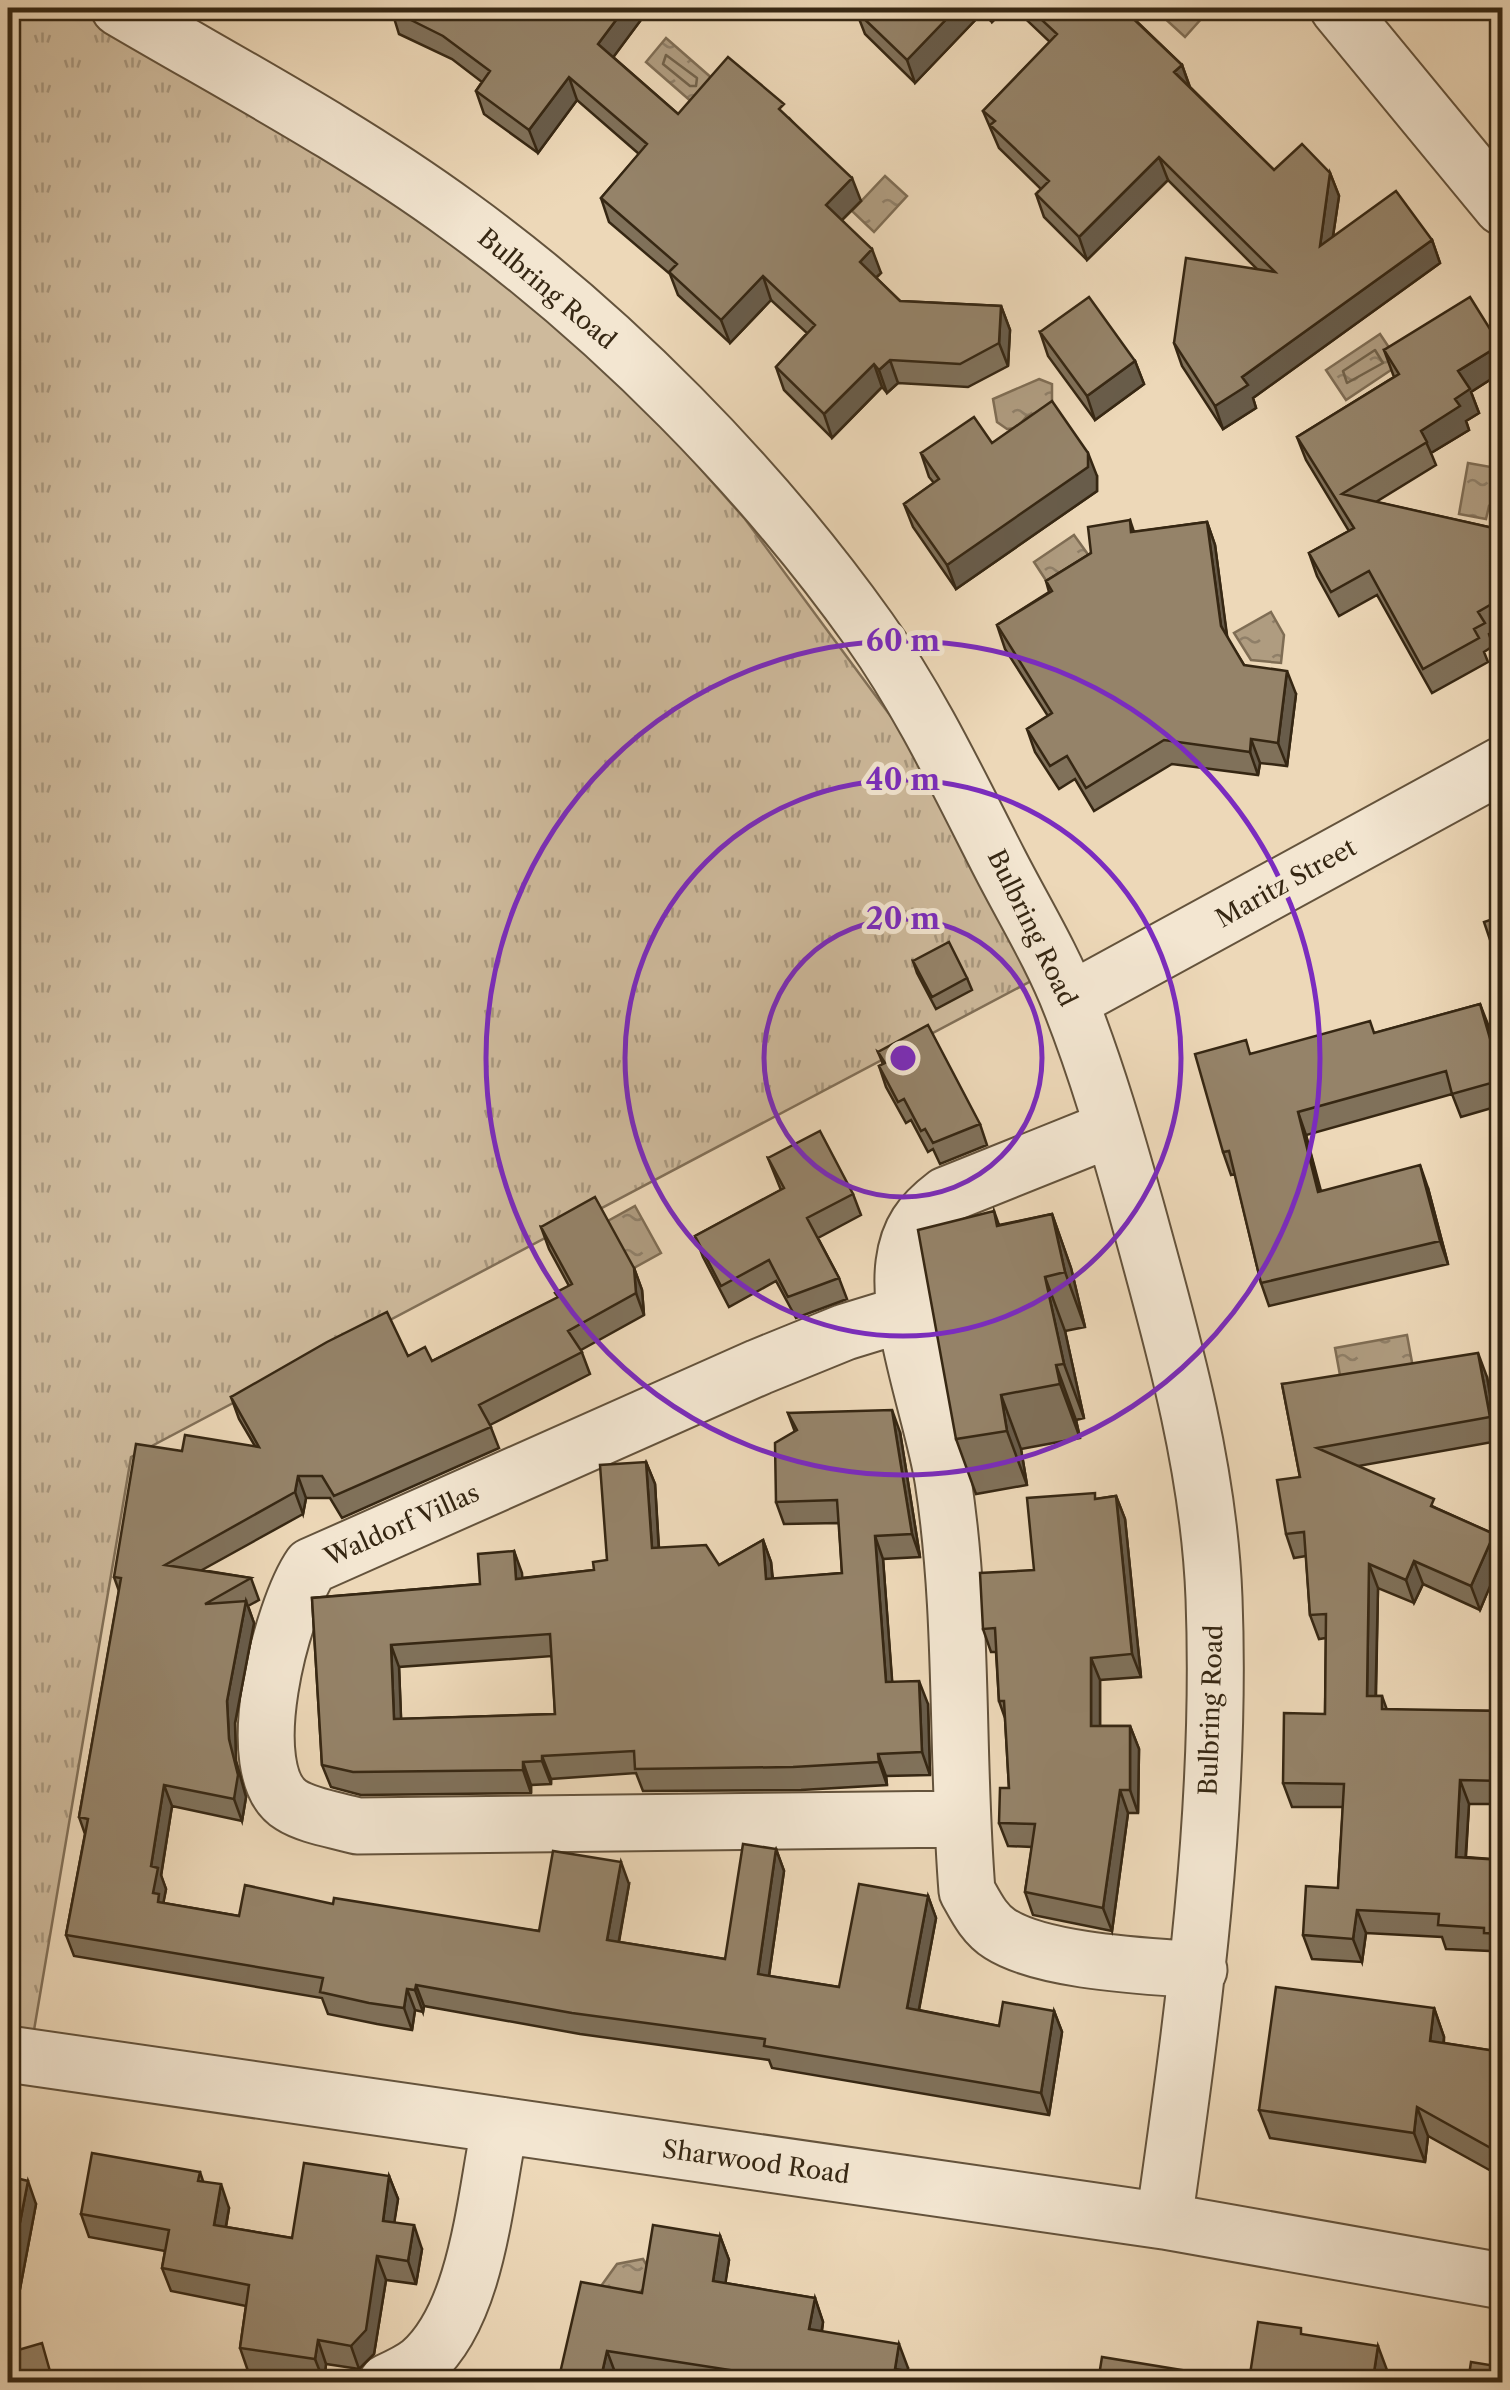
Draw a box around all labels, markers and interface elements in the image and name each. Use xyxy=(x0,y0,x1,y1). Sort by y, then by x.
street label: Bulbring Road xyxy=(472,222,622,356)
text: 60 m xyxy=(866,622,940,659)
text: 40 m xyxy=(866,761,940,798)
street label: Maritz Street xyxy=(1210,832,1362,934)
street label: Bulbring Road xyxy=(981,844,1083,1012)
text: 20 m xyxy=(866,900,940,937)
centre of rings xyxy=(885,1040,921,1076)
street label: Waldorf Villas xyxy=(319,1477,484,1573)
street label: Bulbring Road xyxy=(1193,1624,1229,1796)
street label: Sharwood Road xyxy=(660,2134,852,2190)

